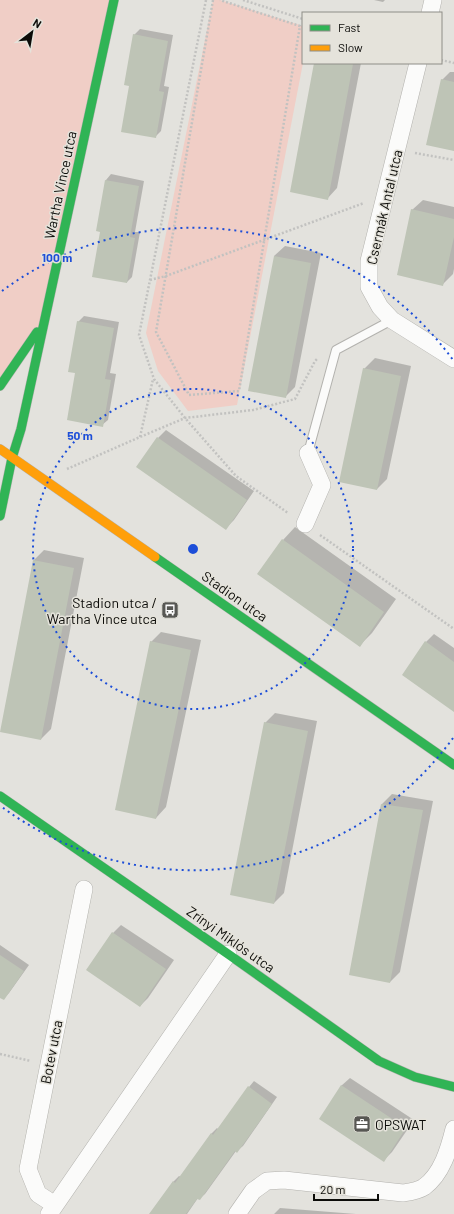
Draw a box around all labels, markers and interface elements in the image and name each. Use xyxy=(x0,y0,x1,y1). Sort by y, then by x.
north arrow xyxy=(12,12,52,52)
legend xyxy=(302,12,442,64)
text: N xyxy=(31,16,44,30)
text: Fast xyxy=(338,20,361,34)
text: Slow xyxy=(338,40,363,54)
street label: Wartha Vince utca xyxy=(40,129,80,241)
street label: Csermák Antal utca xyxy=(363,148,405,266)
text: 100 m xyxy=(42,250,72,264)
text: 50 m xyxy=(67,428,93,442)
centre of rings xyxy=(186,542,200,556)
street label: Stadion utca xyxy=(199,567,271,625)
place label: Stadion utca / Wartha Vince utca xyxy=(47,594,157,627)
bus stop icon: Stadion utca / Wartha Vince utca xyxy=(160,600,180,620)
street label: Zrínyi Miklós utca xyxy=(184,902,278,976)
street label: Botev utca xyxy=(36,1019,66,1085)
office icon: OPSWAT xyxy=(352,1114,372,1134)
place label: OPSWAT xyxy=(375,1116,427,1133)
scale bar xyxy=(314,1176,378,1202)
text: 20 m xyxy=(320,1182,346,1196)

